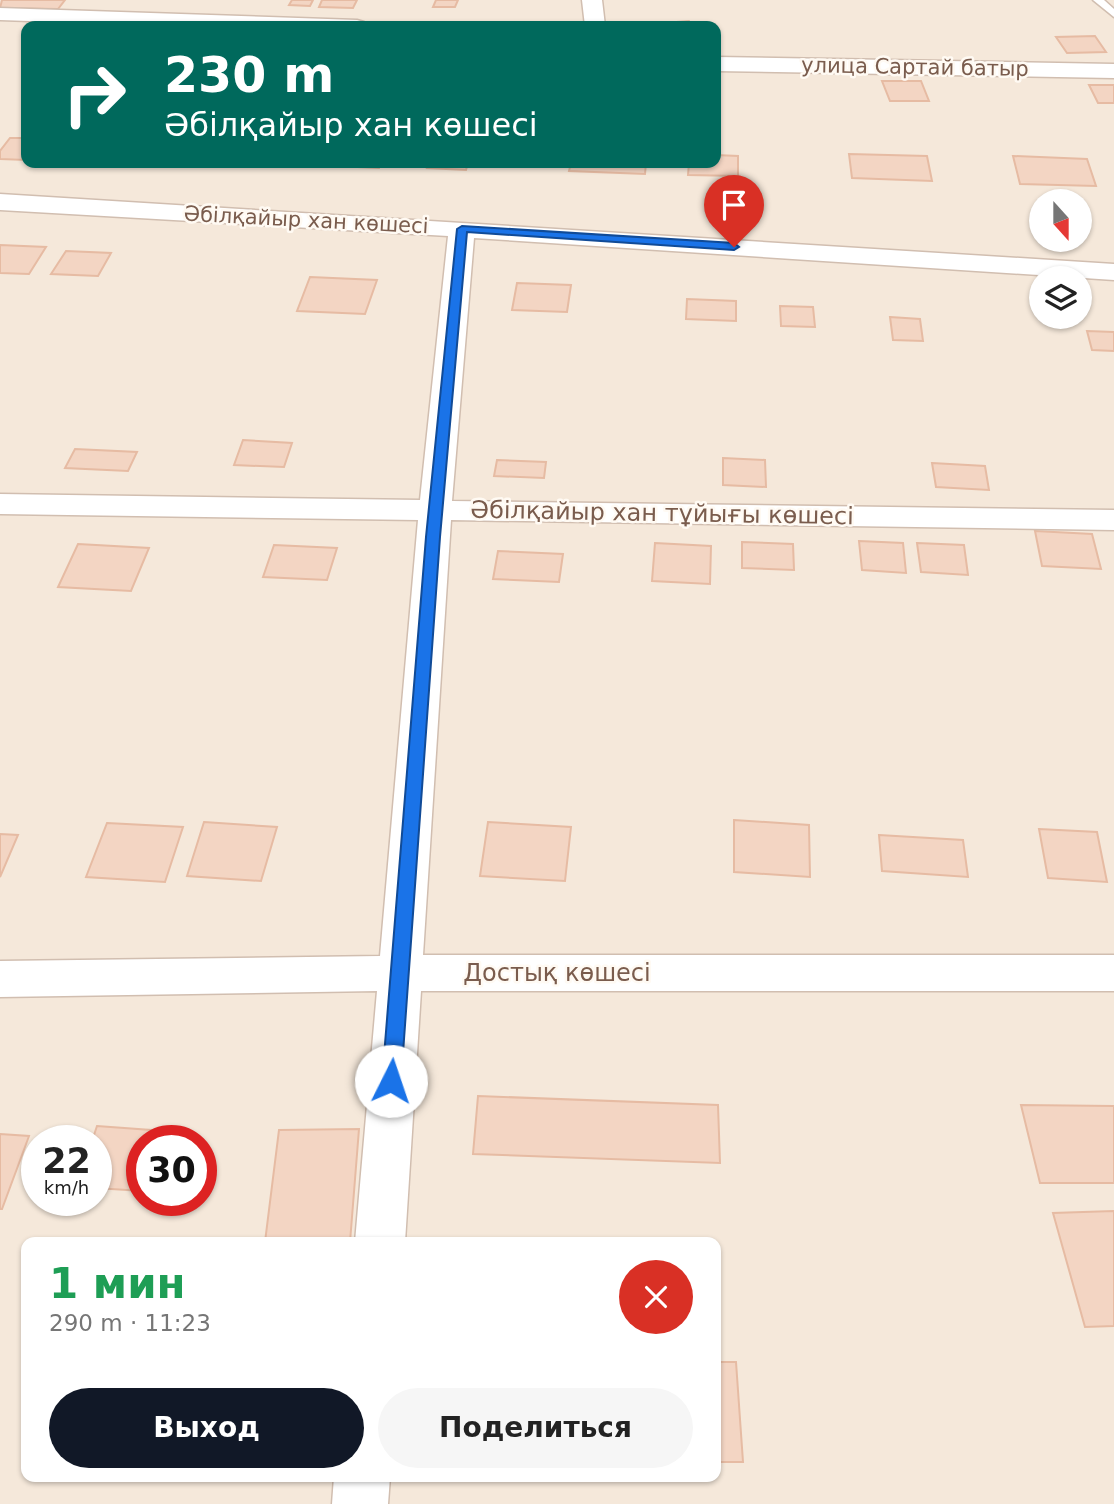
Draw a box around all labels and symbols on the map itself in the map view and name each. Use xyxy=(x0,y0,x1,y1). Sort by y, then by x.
street label: улица Сартай батыр xyxy=(801,53,1029,81)
pin xyxy=(704,175,764,247)
north arrow xyxy=(1029,189,1092,252)
street label: Әбілқайыр хан көшесі xyxy=(183,202,429,238)
street label: Әбілқайыр хан тұйығы көшесі xyxy=(470,496,854,530)
street label: Достық көшесі xyxy=(463,959,651,987)
position arrow xyxy=(354,1044,428,1118)
speed limit sign: 30 xyxy=(126,1125,217,1216)

